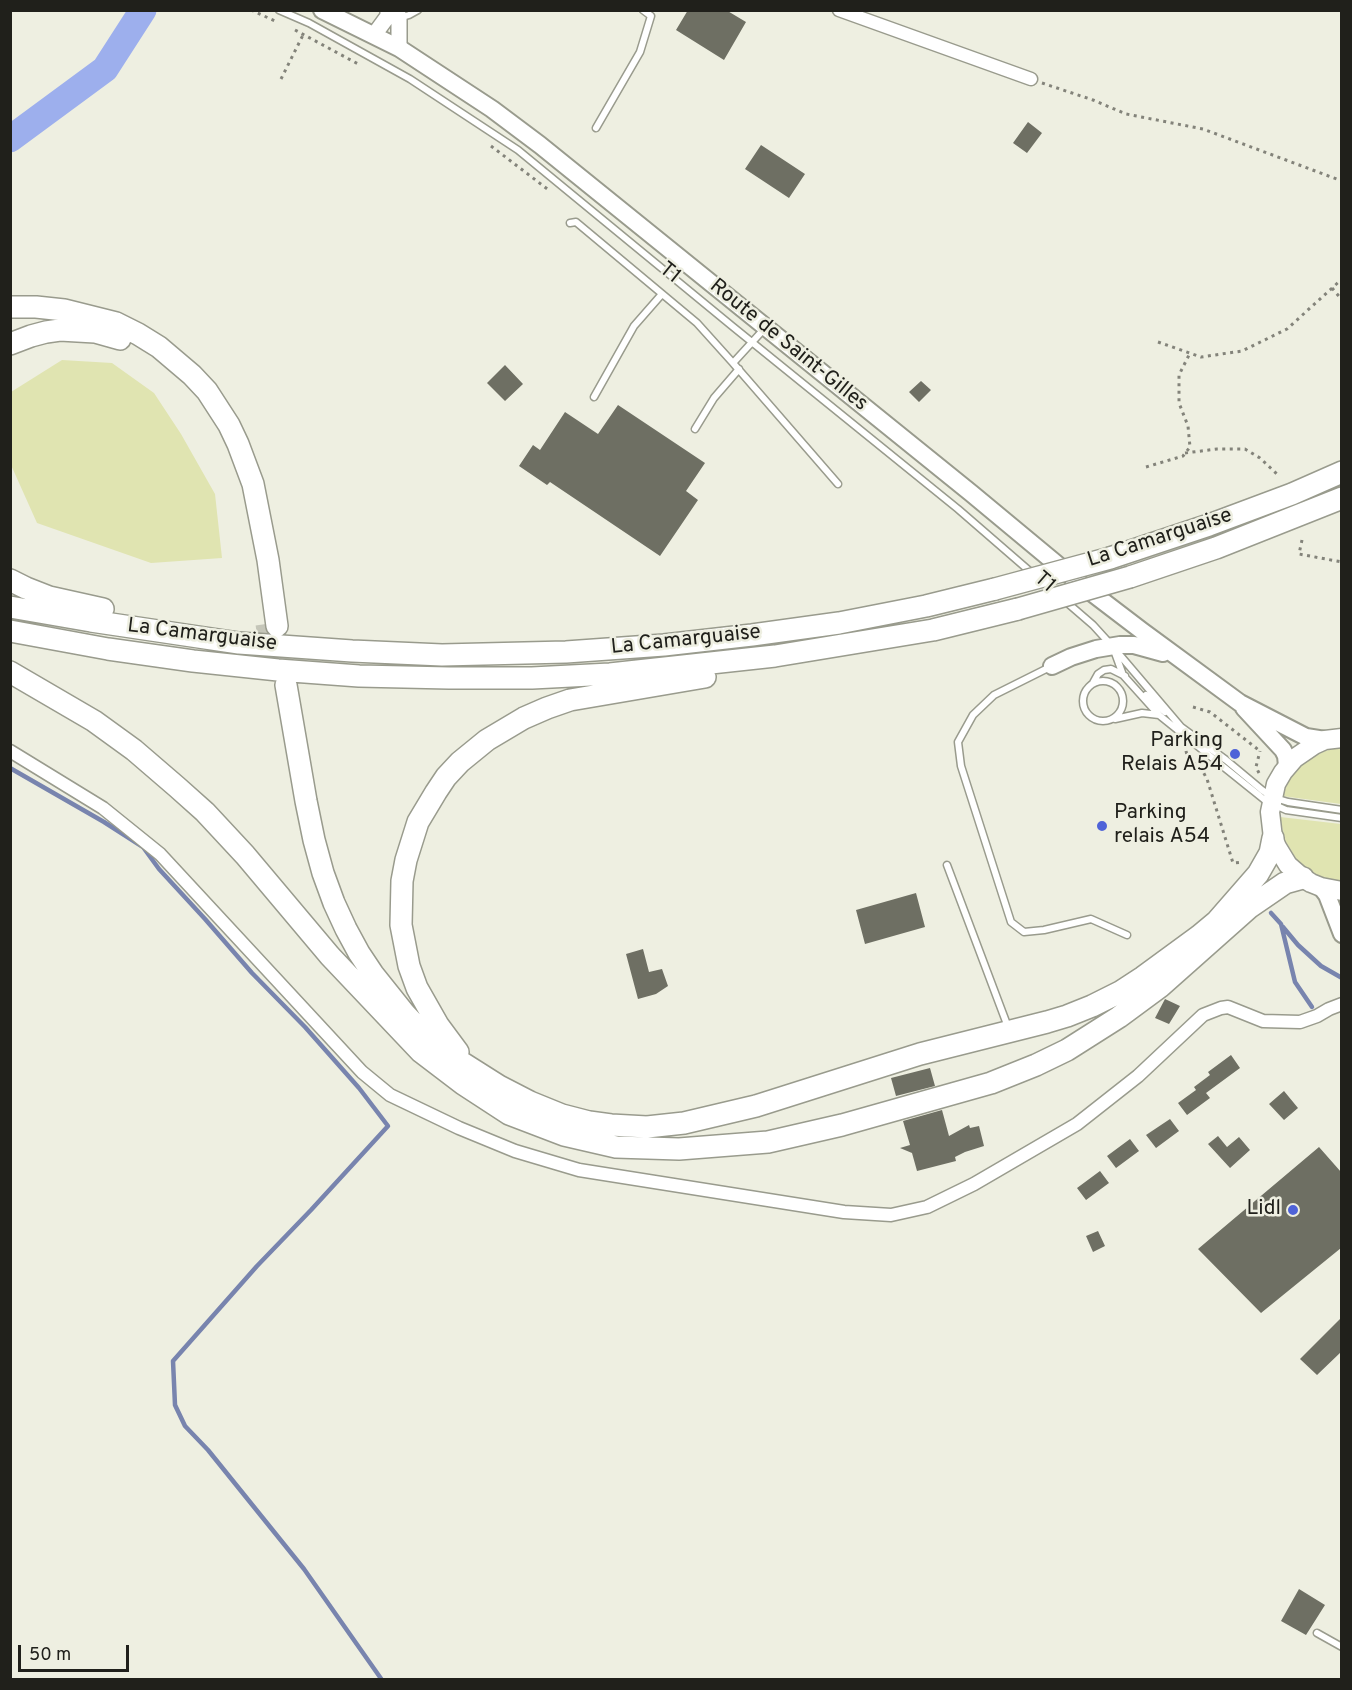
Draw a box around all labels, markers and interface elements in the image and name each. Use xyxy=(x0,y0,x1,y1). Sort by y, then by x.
street label: T1 xyxy=(653,258,685,290)
street label: Route de Saint-Gilles xyxy=(704,274,872,418)
street label: La Camarguaise xyxy=(1084,504,1236,574)
street label: T1 xyxy=(1028,567,1060,599)
street label: La Camarguaise xyxy=(126,614,278,658)
street label: La Camarguaise xyxy=(610,621,762,661)
place label: Parking Relais A54 xyxy=(1121,729,1223,779)
marker: Parking Relais A54 xyxy=(1228,747,1242,761)
place label: Parking relais A54 xyxy=(1114,801,1210,851)
marker: Parking relais A54 xyxy=(1095,819,1109,833)
place label: Lidl xyxy=(1247,1197,1281,1223)
marker: Lidl xyxy=(1286,1203,1300,1217)
scale bar xyxy=(21,1633,132,1671)
text: 50 m xyxy=(29,1644,71,1667)

